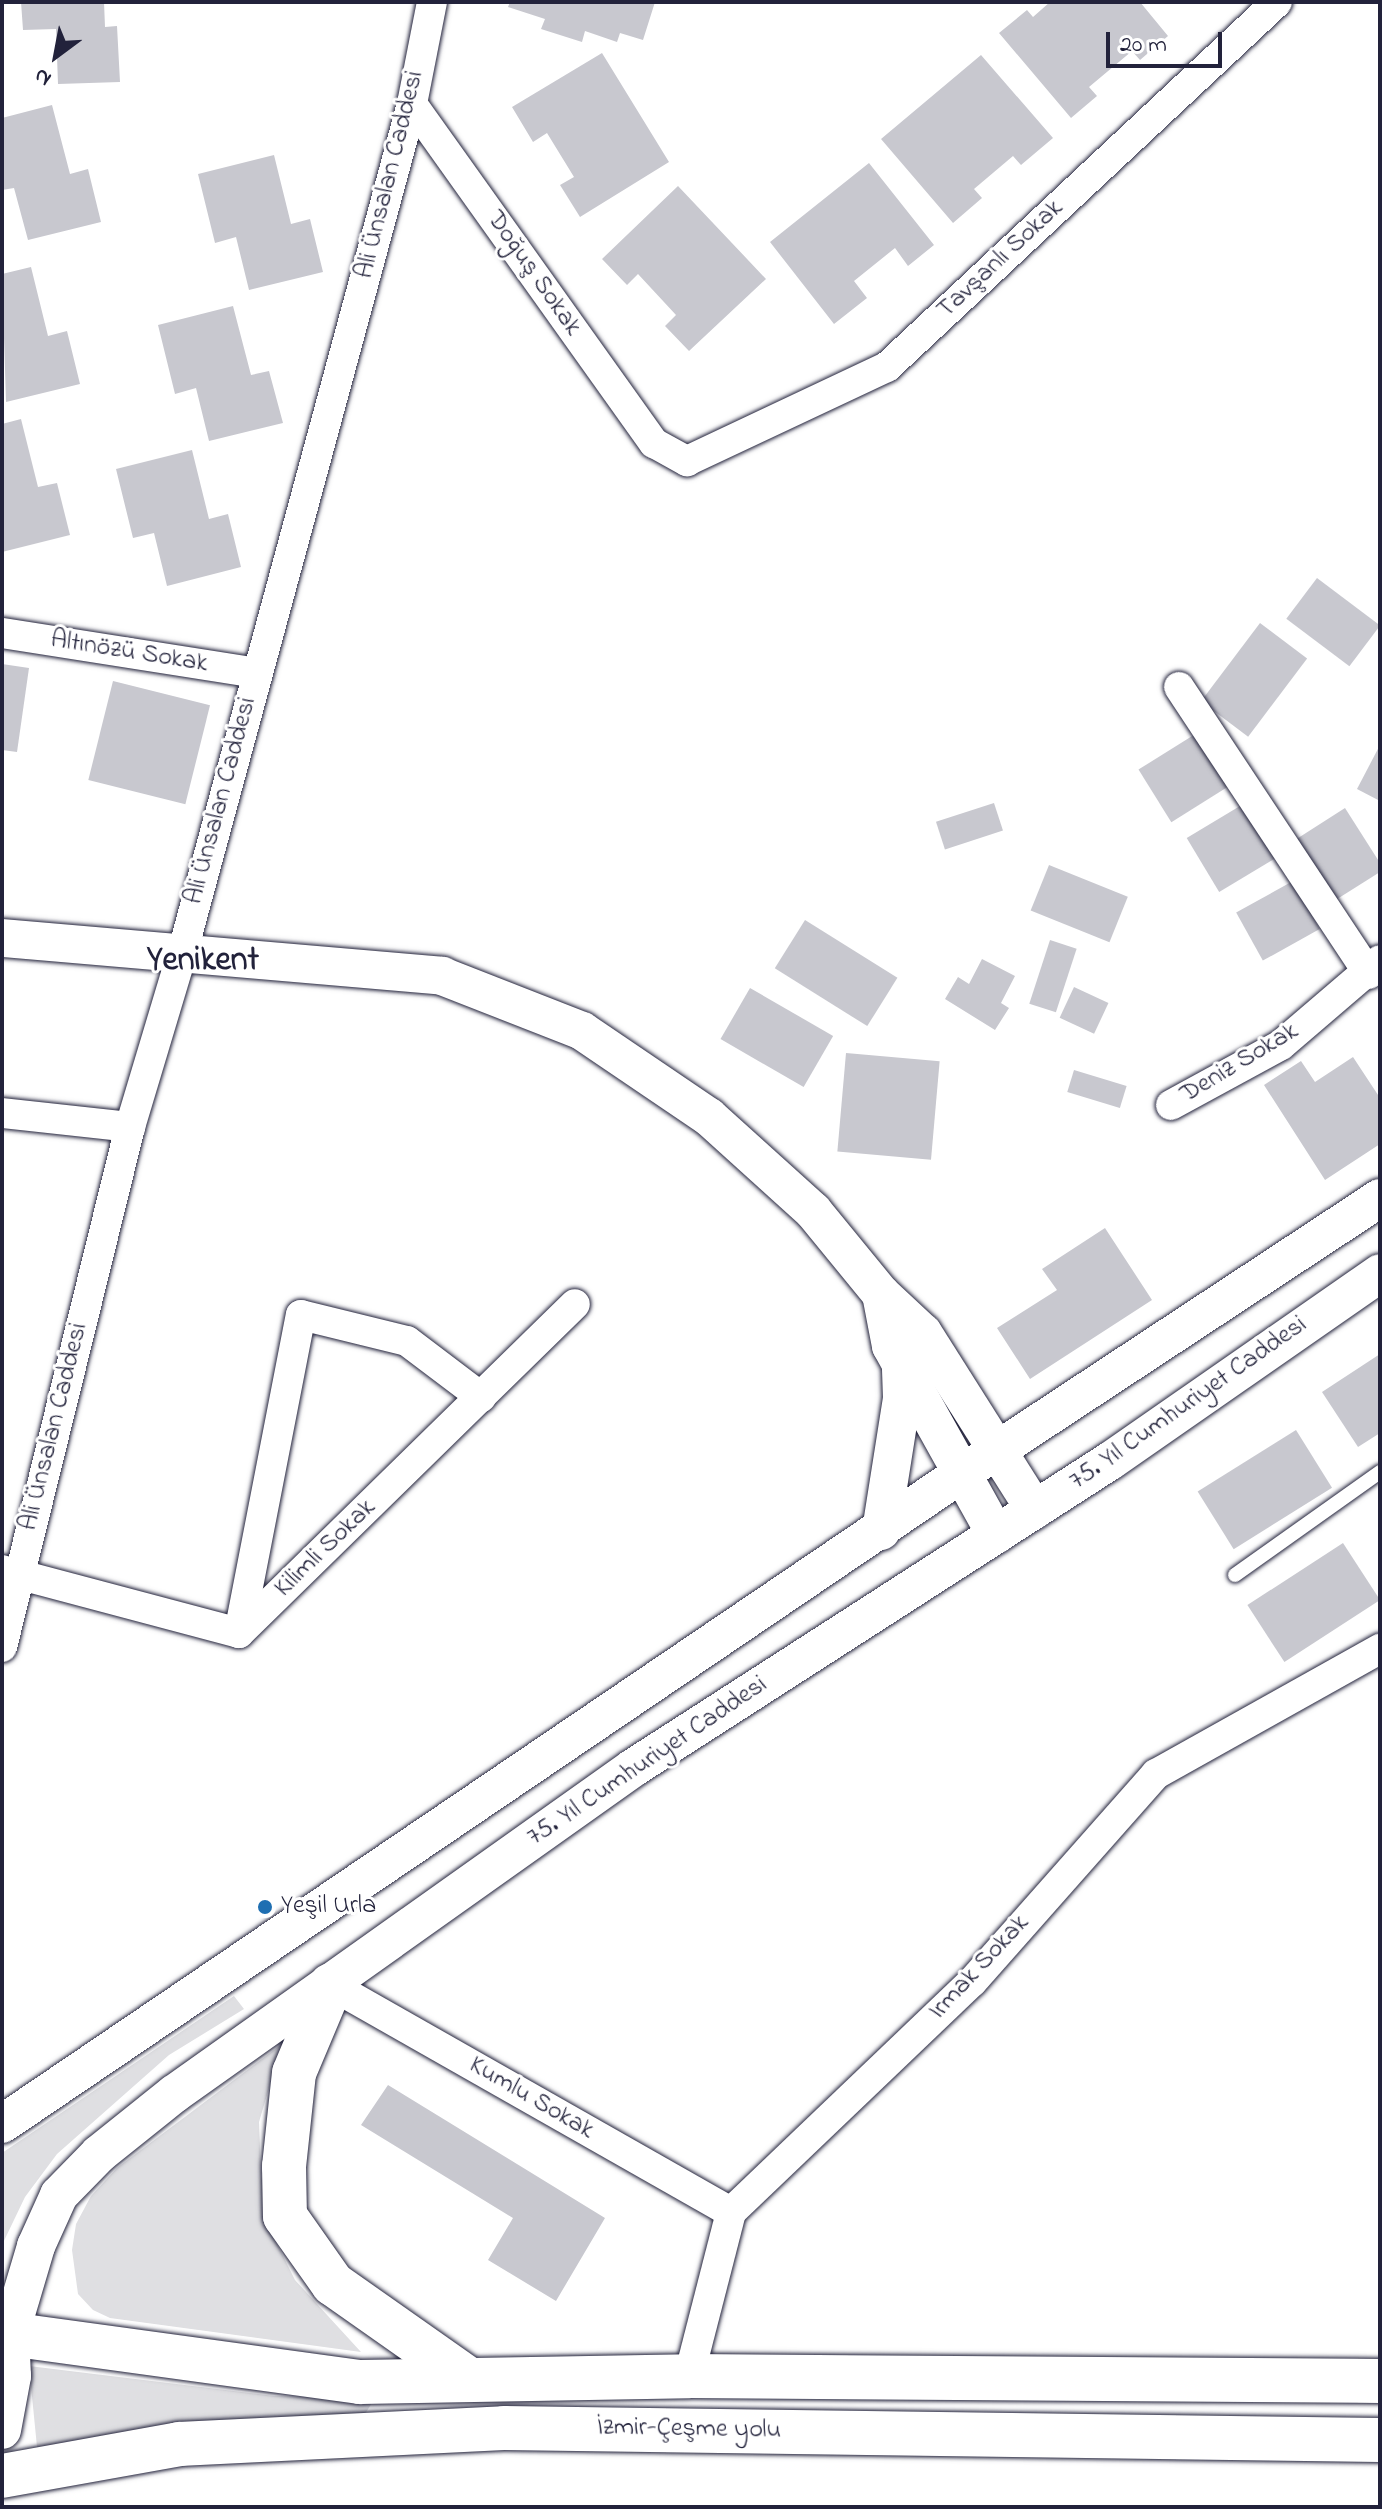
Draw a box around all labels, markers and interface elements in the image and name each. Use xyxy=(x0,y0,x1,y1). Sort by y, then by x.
north arrow xyxy=(16,16,96,96)
scale bar xyxy=(1110,16,1226,66)
text: 20 m xyxy=(1120,28,1167,63)
text: N xyxy=(29,59,58,94)
street label: Ali Ünsalan Caddesi xyxy=(350,68,432,282)
street label: Tavşanlı Sokak xyxy=(932,194,1070,326)
street label: Doğuş Sokak xyxy=(479,206,587,342)
street label: Altınözü Sokak xyxy=(48,625,210,681)
street label: Ali Ünsalan Caddesi xyxy=(179,694,265,908)
district label: Yenikent xyxy=(147,942,259,982)
street label: Deniz Sokak xyxy=(1175,1017,1305,1111)
street label: 75. Yıl Cumhuriyet Caddesi xyxy=(1064,1310,1314,1498)
street label: Ali Ünsalan Caddesi xyxy=(14,1320,96,1534)
street label: Kilimli Sokak xyxy=(269,1493,383,1605)
street label: 75. Yıl Cumhuriyet Caddesi xyxy=(522,1670,774,1854)
place label: Yeşil Urla xyxy=(281,1891,376,1923)
marker: Yeşil Urla xyxy=(256,1898,274,1916)
street label: Irmak Sokak xyxy=(923,1909,1037,2027)
street label: Kumlu Sokak xyxy=(463,2051,599,2147)
street label: İzmir-Çeşme yolu xyxy=(597,2413,781,2447)

